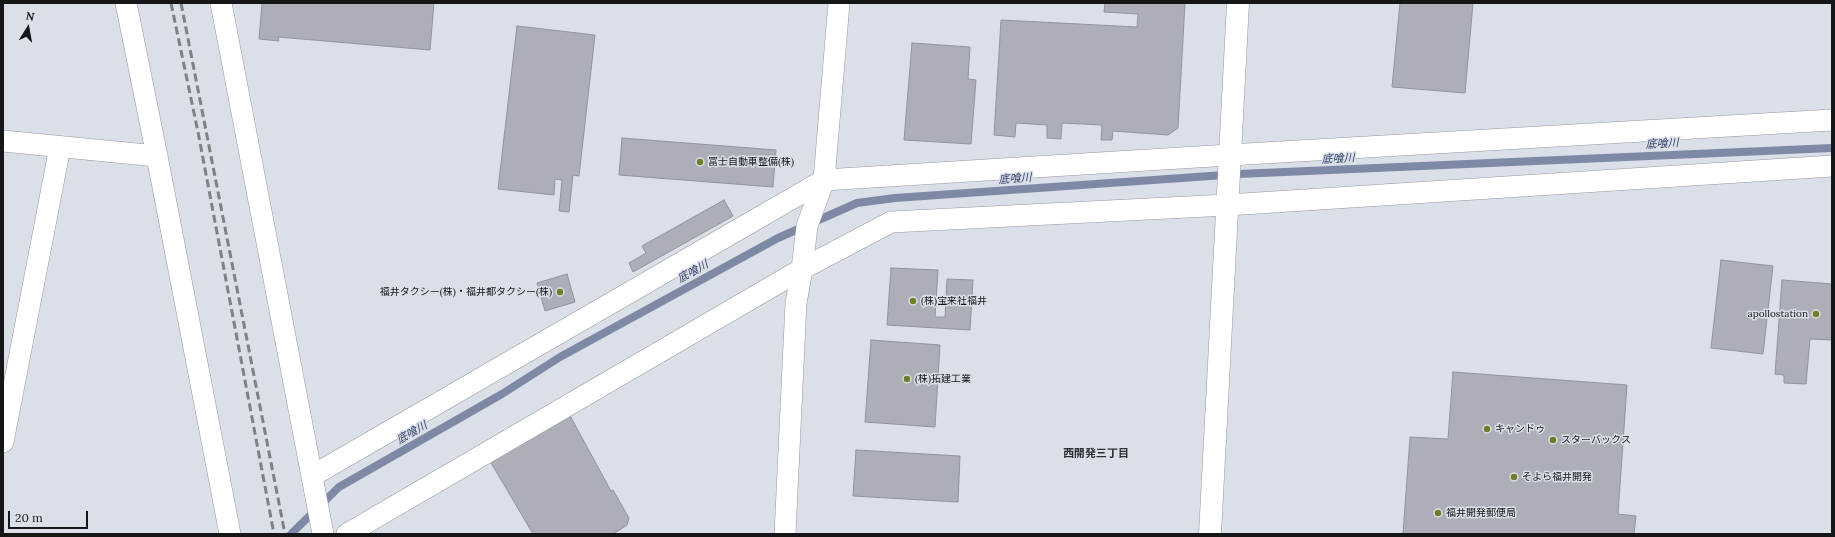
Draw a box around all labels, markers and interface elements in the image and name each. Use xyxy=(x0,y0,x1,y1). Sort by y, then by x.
north arrow xyxy=(8,8,48,48)
text: N xyxy=(25,9,36,24)
water label: 底喰川 xyxy=(1645,137,1679,151)
water label: 底喰川 xyxy=(1321,152,1355,166)
place label: 冨士自動車整備(株) xyxy=(708,156,794,168)
marker: 冨士自動車整備(株) xyxy=(695,157,705,167)
water label: 底喰川 xyxy=(998,171,1032,187)
water label: 底喰川 xyxy=(675,258,711,286)
place label: 福井タクシー(株)・福井都タクシー(株) xyxy=(380,286,552,298)
marker: 福井タクシー(株)・福井都タクシー(株) xyxy=(555,287,565,297)
place label: (株)宝来社福井 xyxy=(921,295,987,307)
marker: (株)宝来社福井 xyxy=(908,296,918,306)
place label: apollostation xyxy=(1748,308,1808,320)
marker: apollostation xyxy=(1811,309,1821,319)
place label: (株)拓建工業 xyxy=(915,373,971,385)
marker: (株)拓建工業 xyxy=(902,374,912,384)
water label: 底喰川 xyxy=(394,419,430,447)
place label: キャンドゥ xyxy=(1495,423,1545,435)
marker: キャンドゥ xyxy=(1482,424,1492,434)
place label: スターバックス xyxy=(1561,434,1631,446)
marker: スターバックス xyxy=(1548,435,1558,445)
district label: 西開発三丁目 xyxy=(1063,447,1129,461)
place label: そよら福井開発 xyxy=(1522,471,1592,483)
marker: そよら福井開発 xyxy=(1509,472,1519,482)
scale bar xyxy=(10,503,90,529)
place label: 福井開発郵便局 xyxy=(1446,507,1516,519)
marker: 福井開発郵便局 xyxy=(1433,508,1443,518)
text: 20 m xyxy=(15,510,43,525)

